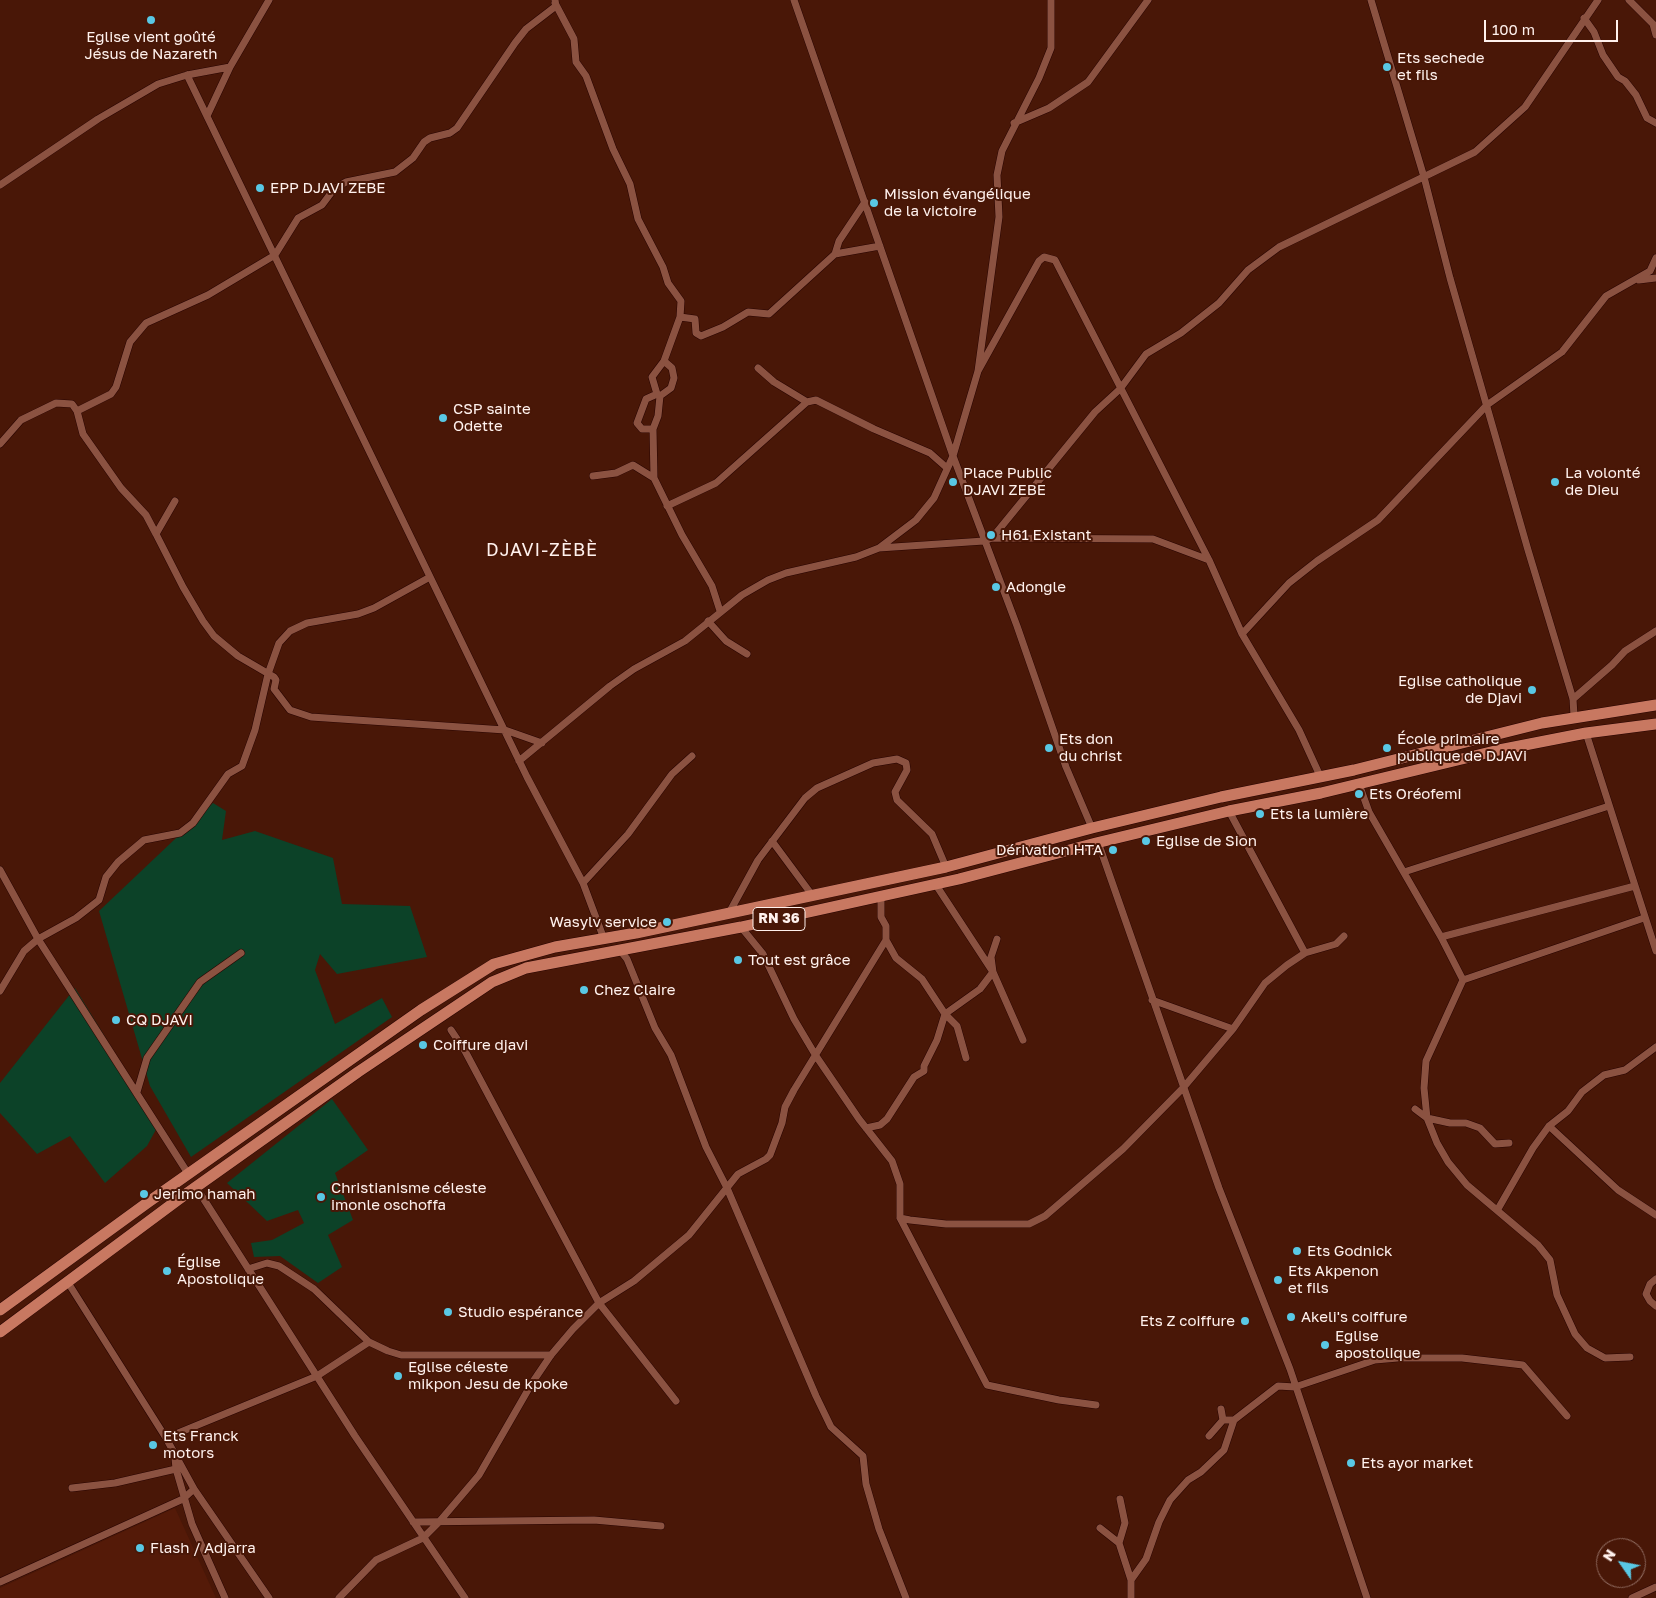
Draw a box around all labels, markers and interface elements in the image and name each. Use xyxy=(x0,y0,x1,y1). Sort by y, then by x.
scale bar xyxy=(1486,10,1620,42)
marker: Eglise vient goûté Jésus de Nazareth xyxy=(145,14,157,26)
text: 100 m xyxy=(1492,20,1535,38)
place label: Eglise vient goûté Jésus de Nazareth xyxy=(84,28,218,63)
place label: Ets sechede et fils xyxy=(1397,49,1485,84)
marker: Ets sechede et fils xyxy=(1381,61,1393,73)
place label: EPP DJAVI ZEBE xyxy=(270,179,385,197)
marker: EPP DJAVI ZEBE xyxy=(254,182,266,194)
place label: Mission évangélique de la victoire xyxy=(884,185,1031,220)
marker: Mission évangélique de la victoire xyxy=(868,197,880,209)
place label: CSP sainte Odette xyxy=(453,400,531,435)
marker: CSP sainte Odette xyxy=(437,412,449,424)
place label: Place Public DJAVI ZEBE xyxy=(963,464,1052,499)
place label: La volonté de Dieu xyxy=(1565,464,1640,499)
marker: Place Public DJAVI ZEBE xyxy=(947,476,959,488)
marker: La volonté de Dieu xyxy=(1549,476,1561,488)
place label: H61 Existant xyxy=(1001,526,1091,544)
marker: H61 Existant xyxy=(985,529,997,541)
district label: DJAVI-ZÈBÈ xyxy=(485,539,599,561)
place label: Adongle xyxy=(1006,578,1066,596)
marker: Adongle xyxy=(990,581,1002,593)
place label: Eglise catholique de Djavi xyxy=(1398,672,1522,707)
marker: Eglise catholique de Djavi xyxy=(1526,684,1538,696)
place label: Ets don du christ xyxy=(1059,730,1122,765)
place label: École primaire publique de DJAVi xyxy=(1397,730,1527,765)
marker: Ets don du christ xyxy=(1043,742,1055,754)
marker: École primaire publique de DJAVi xyxy=(1381,742,1393,754)
place label: Ets Oréofemi xyxy=(1369,785,1462,803)
marker: Ets Oréofemi xyxy=(1353,788,1365,800)
place label: Ets la lumière xyxy=(1270,805,1368,823)
marker: Ets la lumière xyxy=(1254,808,1266,820)
place label: Eglise de Sion xyxy=(1156,832,1257,850)
marker: Eglise de Sion xyxy=(1140,835,1152,847)
place label: Dérivation HTA xyxy=(996,841,1103,859)
marker: Dérivation HTA xyxy=(1107,844,1119,856)
road number: RN 36 xyxy=(753,908,805,931)
place label: Wasylv service xyxy=(549,913,657,931)
marker: Wasylv service xyxy=(661,916,673,928)
place label: Tout est grâce xyxy=(748,951,850,969)
marker: Tout est grâce xyxy=(732,954,744,966)
place label: Chez Claire xyxy=(594,981,675,999)
marker: Chez Claire xyxy=(578,984,590,996)
place label: CQ DJAVI xyxy=(126,1011,193,1029)
marker: CQ DJAVI xyxy=(110,1014,122,1026)
place label: Coiffure djavi xyxy=(433,1036,528,1054)
marker: Coiffure djavi xyxy=(417,1039,429,1051)
place label: Christianisme céleste imonle oschoffa xyxy=(331,1179,487,1214)
place label: Jerimo hamah xyxy=(154,1185,256,1203)
marker: Jerimo hamah xyxy=(138,1188,150,1200)
marker: Christianisme céleste imonle oschoffa xyxy=(315,1191,327,1203)
place label: Ets Godnick xyxy=(1307,1242,1393,1260)
marker: Ets Godnick xyxy=(1291,1245,1303,1257)
place label: Église Apostolique xyxy=(177,1253,264,1288)
place label: Ets Akpenon et fils xyxy=(1288,1262,1379,1297)
marker: Église Apostolique xyxy=(161,1265,173,1277)
marker: Ets Akpenon et fils xyxy=(1272,1274,1284,1286)
place label: Studio espérance xyxy=(458,1303,583,1321)
marker: Studio espérance xyxy=(442,1306,454,1318)
place label: Akeli's coiffure xyxy=(1301,1308,1408,1326)
marker: Akeli's coiffure xyxy=(1285,1311,1297,1323)
place label: Ets Z coiffure xyxy=(1140,1312,1235,1330)
marker: Ets Z coiffure xyxy=(1239,1315,1251,1327)
place label: Eglise apostolique xyxy=(1335,1327,1420,1362)
marker: Eglise apostolique xyxy=(1319,1339,1331,1351)
place label: Eglise céleste mikpon Jesu de kpoke xyxy=(408,1358,568,1393)
marker: Eglise céleste mikpon Jesu de kpoke xyxy=(392,1370,404,1382)
place label: Ets Franck motors xyxy=(163,1427,239,1462)
marker: Ets Franck motors xyxy=(147,1439,159,1451)
place label: Ets ayor market xyxy=(1361,1454,1473,1472)
marker: Ets ayor market xyxy=(1345,1457,1357,1469)
north arrow xyxy=(1596,1538,1646,1588)
place label: Flash / Adjarra xyxy=(150,1539,256,1557)
marker: Flash / Adjarra xyxy=(134,1542,146,1554)
text: N xyxy=(1599,1546,1619,1564)

